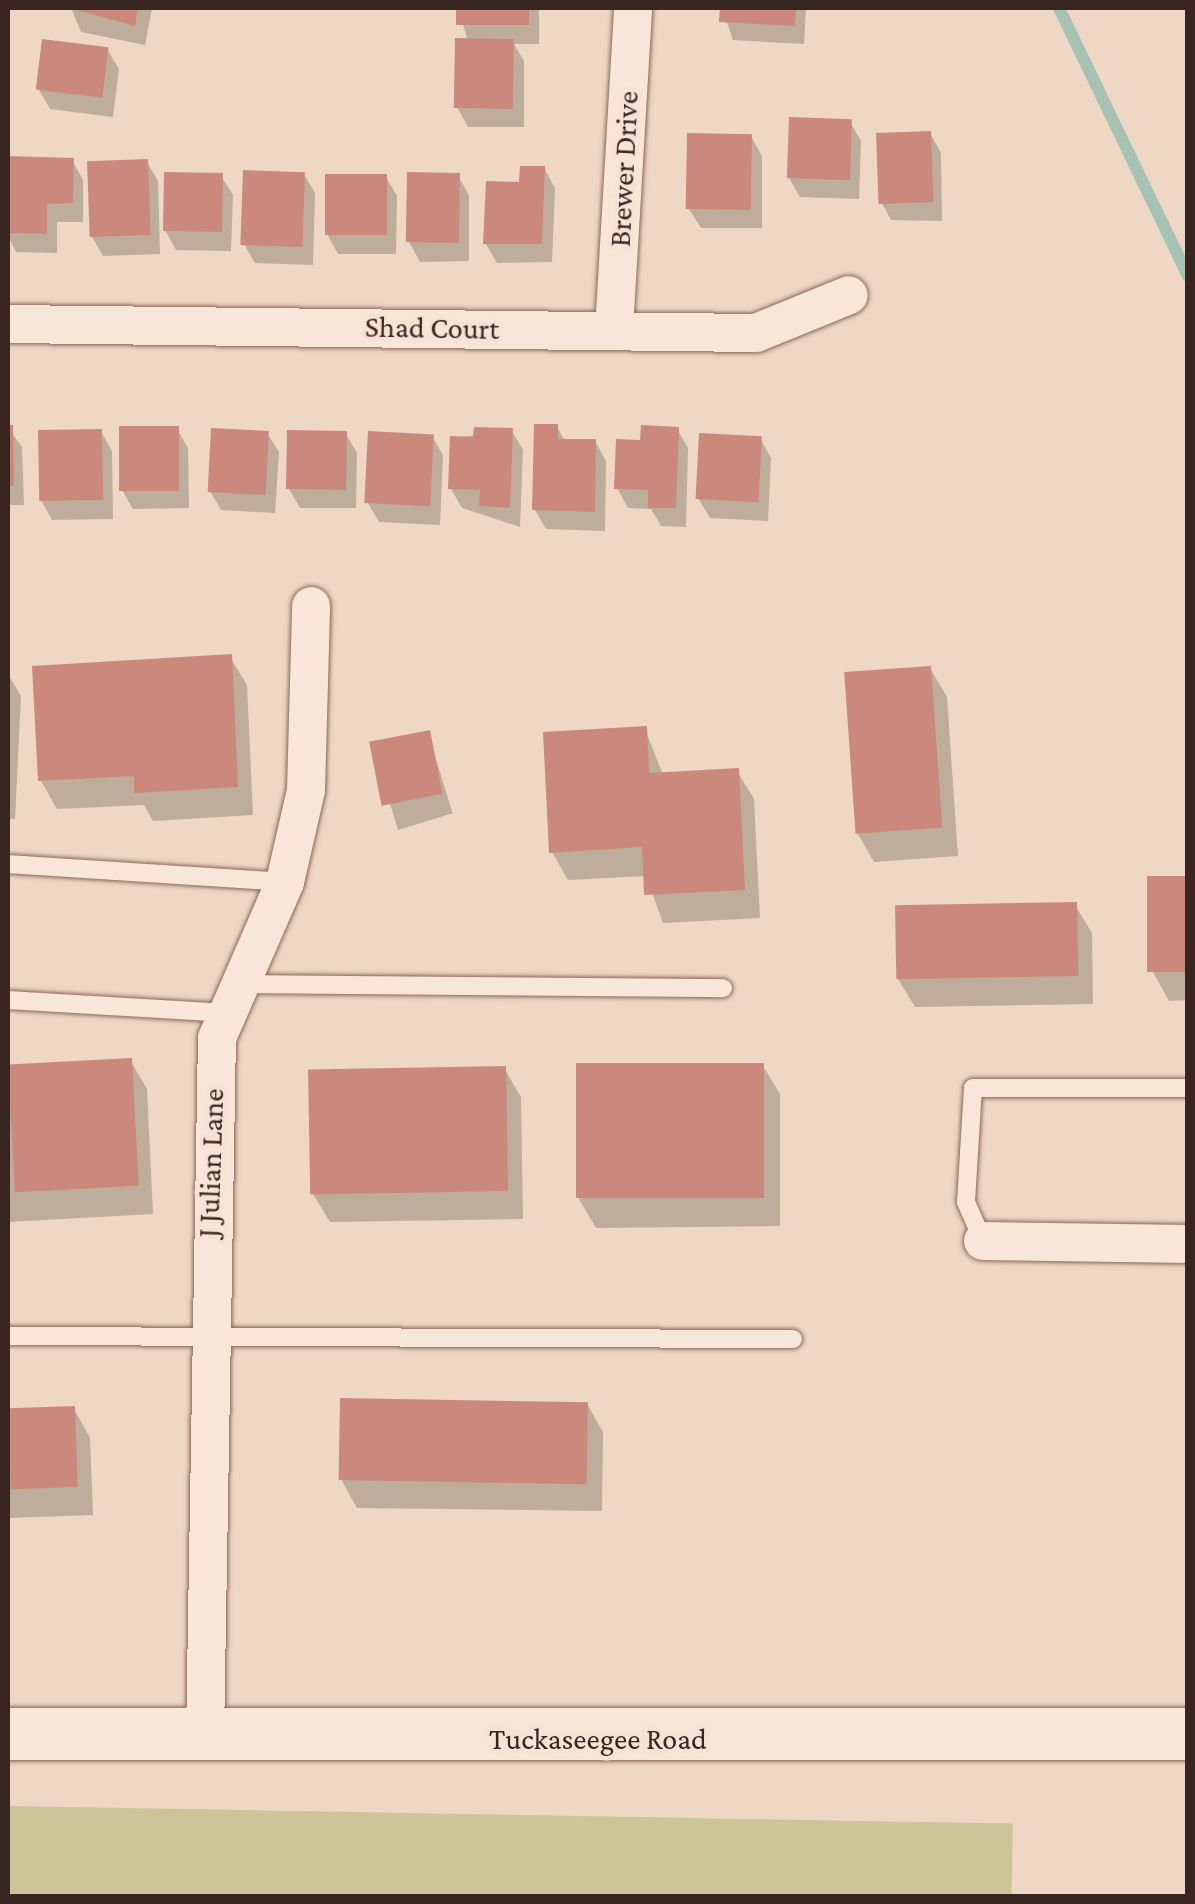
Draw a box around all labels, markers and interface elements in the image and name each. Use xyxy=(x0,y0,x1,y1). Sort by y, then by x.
street label: Brewer Drive xyxy=(602,90,646,248)
street label: Shad Court xyxy=(365,309,499,347)
street label: J Julian Lane xyxy=(190,1088,232,1238)
street label: Tuckaseegee Road xyxy=(489,1721,707,1757)

